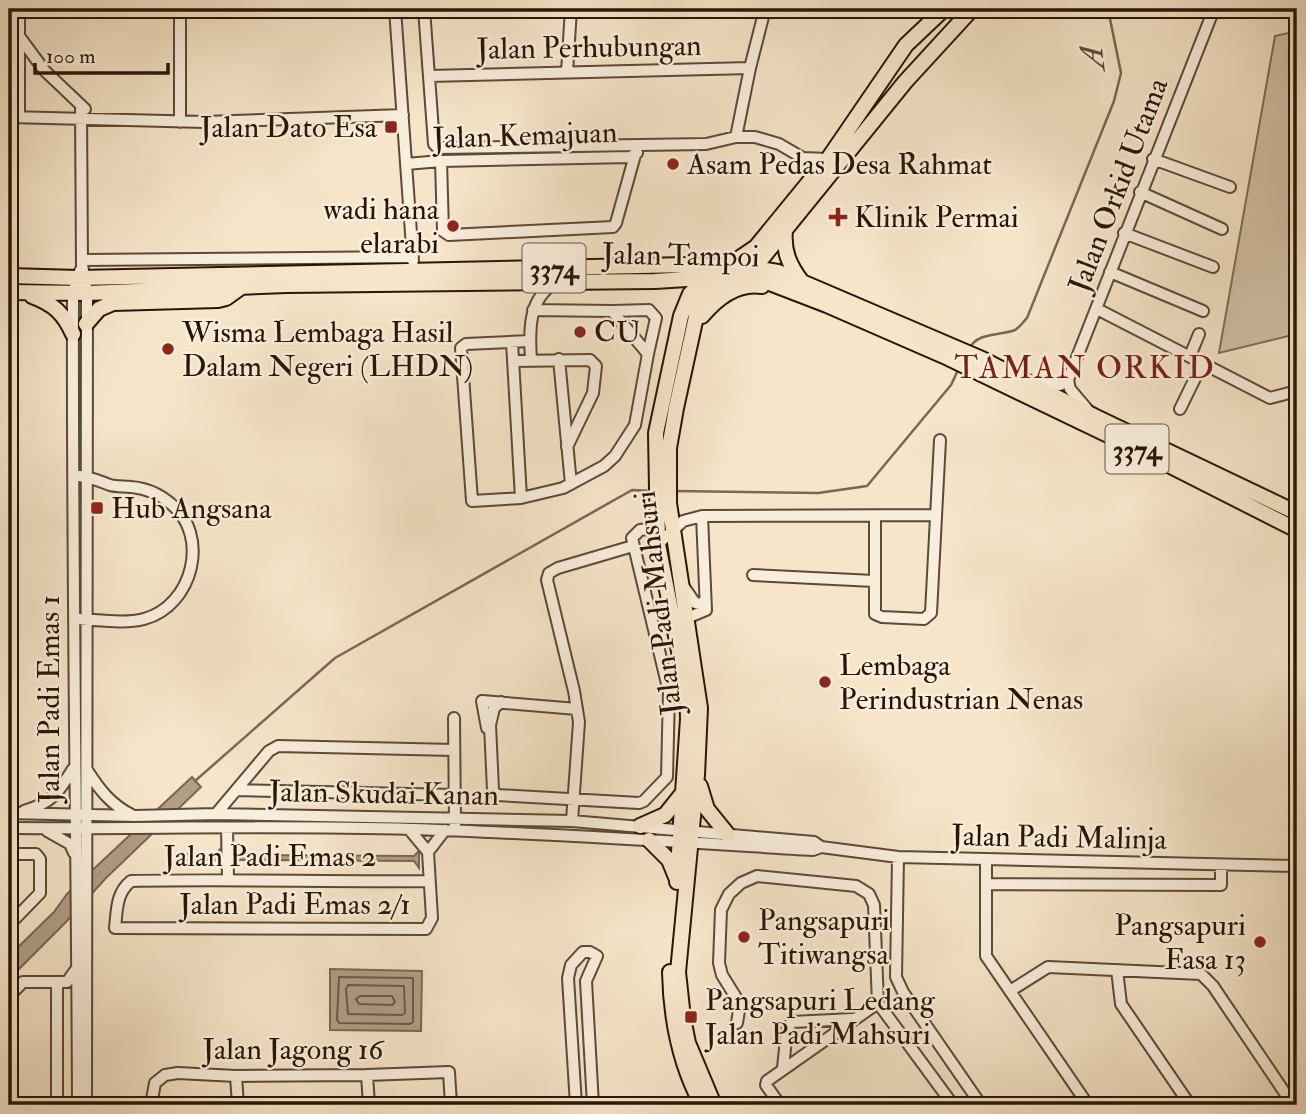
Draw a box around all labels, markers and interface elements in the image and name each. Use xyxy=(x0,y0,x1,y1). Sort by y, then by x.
street label: Jalan Perhubungan xyxy=(475,27,702,68)
scale bar xyxy=(35,32,168,76)
water label: A xyxy=(1071,42,1115,76)
text: 100 m xyxy=(46,43,96,70)
street label: Jalan Orkid Utama xyxy=(1060,72,1177,299)
place label: Jalan Dato Esa xyxy=(199,109,378,146)
street label: Jalan Kemajuan xyxy=(431,114,618,157)
marker: Jalan Dato Esa xyxy=(383,119,399,135)
place label: Asam Pedas Desa Rahmat xyxy=(686,146,992,183)
marker: Asam Pedas Desa Rahmat xyxy=(665,156,681,172)
place label: wadi hana elarabi xyxy=(323,191,440,262)
place label: Klinik Permai xyxy=(854,199,1019,236)
marker: Klinik Permai xyxy=(828,207,848,227)
marker: wadi hana elarabi xyxy=(445,218,461,234)
street label: Jalan Tampoi xyxy=(601,236,760,275)
road number: 3374 xyxy=(522,244,586,292)
place label: Wisma Lembaga Hasil Dalam Negeri (LHDN) xyxy=(181,314,473,385)
place label: CU xyxy=(594,314,641,351)
marker: CU xyxy=(572,324,588,340)
marker: Wisma Lembaga Hasil Dalam Negeri (LHDN) xyxy=(160,341,176,357)
district label: TAMAN ORKID xyxy=(954,348,1216,388)
road number: 3374 xyxy=(1106,424,1168,474)
street label: Jalan Padi Mahsuri xyxy=(626,489,691,718)
place label: Hub Angsana xyxy=(111,490,272,527)
marker: Hub Angsana xyxy=(89,500,105,516)
street label: Jalan Padi Emas 1 xyxy=(31,595,68,804)
place label: Lembaga Perindustrian Nenas xyxy=(839,647,1083,718)
marker: Lembaga Perindustrian Nenas xyxy=(817,674,833,690)
street label: Jalan Skudai Kanan xyxy=(268,773,499,814)
street label: Jalan Padi Malinja xyxy=(950,817,1168,858)
street label: Jalan Padi Emas 2 xyxy=(163,838,376,875)
street label: Jalan Padi Emas 2/1 xyxy=(178,886,411,923)
place label: Pangsapuri Titiwangsa xyxy=(758,902,890,973)
place label: Pangsapuri Fasa 13 xyxy=(1114,907,1246,978)
marker: Pangsapuri Titiwangsa xyxy=(736,929,752,945)
marker: Pangsapuri Fasa 13 xyxy=(1252,934,1268,950)
place label: Pangsapuri Ledang Jalan Padi Mahsuri xyxy=(704,982,936,1053)
marker: Pangsapuri Ledang Jalan Padi Mahsuri xyxy=(683,1009,699,1025)
street label: Jalan Jagong 16 xyxy=(202,1031,385,1068)

